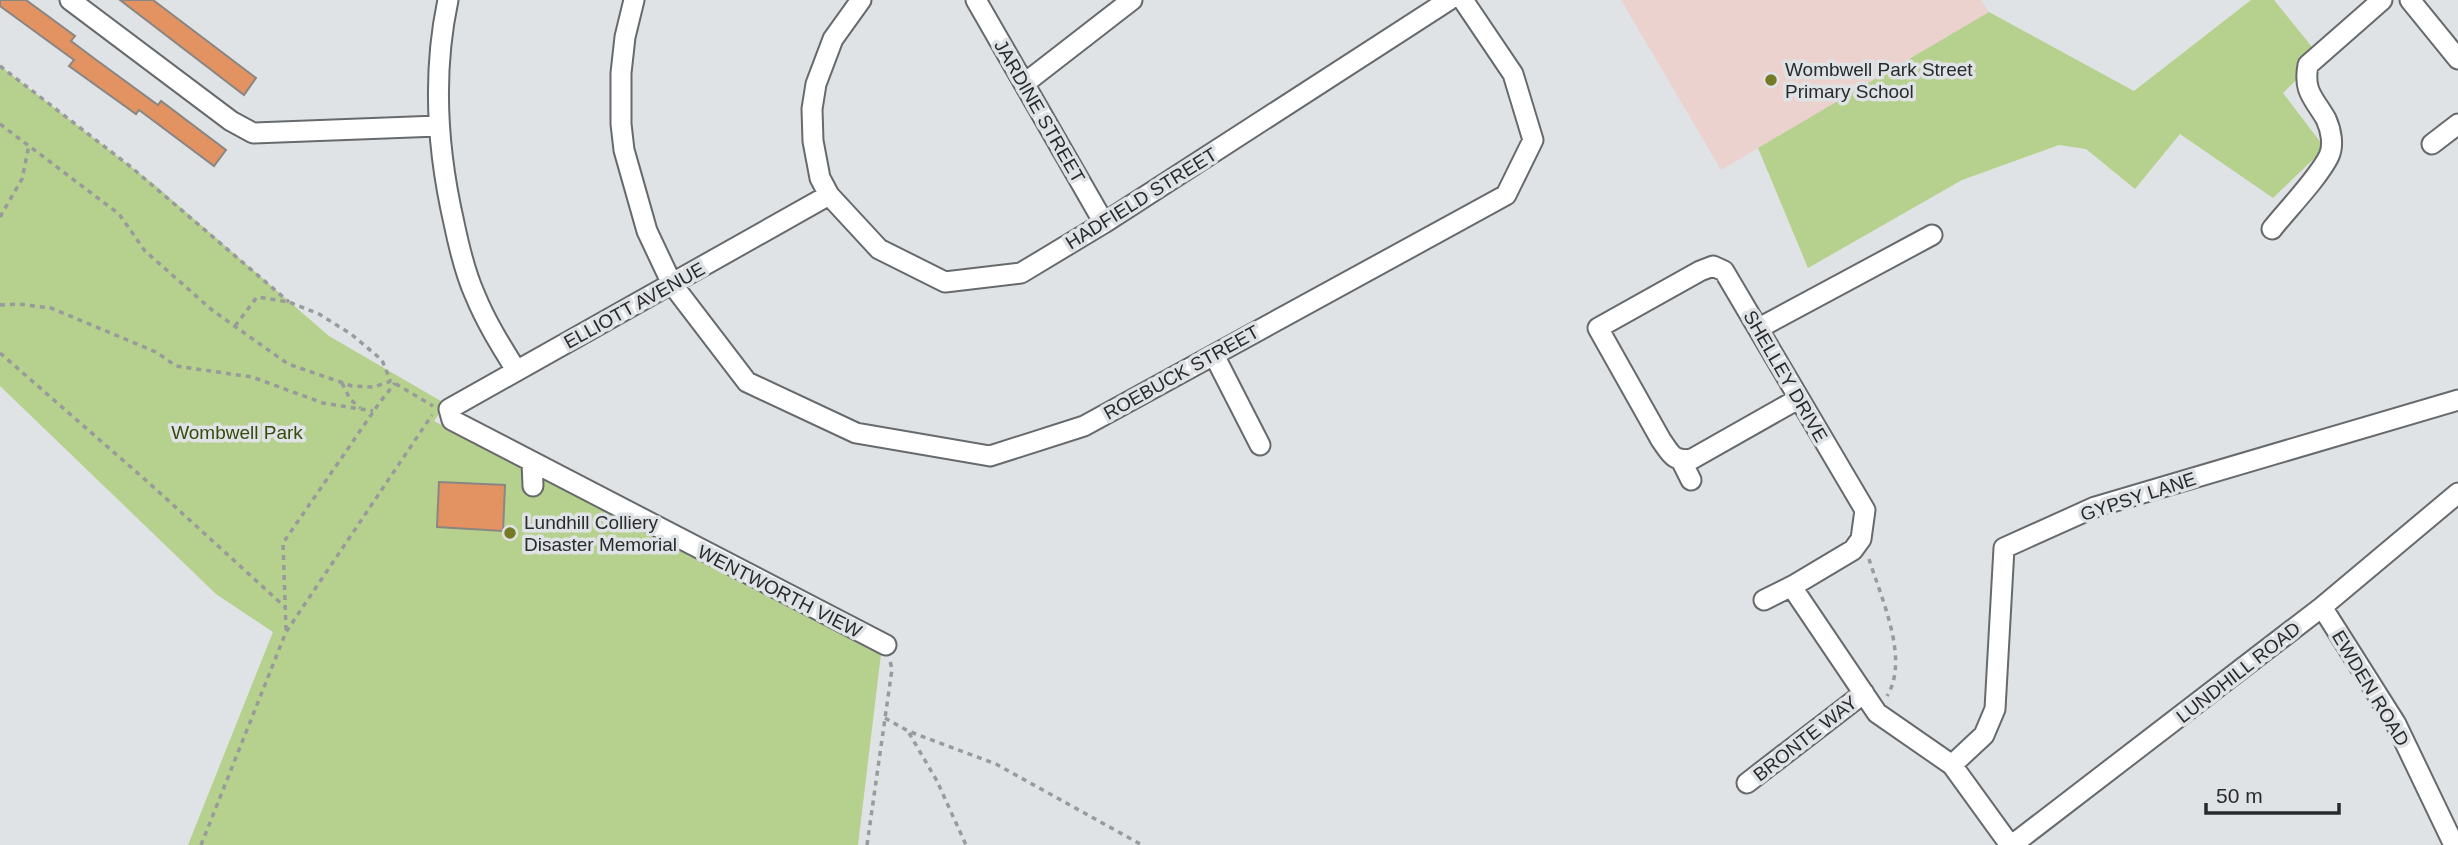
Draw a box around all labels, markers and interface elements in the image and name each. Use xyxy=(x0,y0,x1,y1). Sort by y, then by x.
street label: JARDINE STREET xyxy=(990,36,1089,187)
place label: Wombwell Park Street Primary School xyxy=(1785,59,1973,102)
marker: Wombwell Park Street Primary School xyxy=(1763,72,1779,88)
street label: HADFIELD STREET xyxy=(1062,143,1221,253)
street label: ELLIOTT AVENUE xyxy=(560,258,708,353)
street label: SHELLEY DRIVE xyxy=(1739,307,1832,446)
street label: ROEBUCK STREET xyxy=(1100,321,1263,424)
park label: Wombwell Park xyxy=(171,422,303,443)
street label: GYPSY LANE xyxy=(2078,468,2198,525)
place label: Lundhill Colliery Disaster Memorial xyxy=(524,512,677,555)
marker: Lundhill Colliery Disaster Memorial xyxy=(502,525,518,541)
street label: WENTWORTH VIEW xyxy=(694,541,865,642)
street label: LUNDHILL ROAD xyxy=(2172,618,2304,727)
street label: EWDEN ROAD xyxy=(2328,627,2413,750)
street label: BRONTE WAY xyxy=(1749,691,1862,785)
scale bar xyxy=(2206,772,2339,816)
text: 50 m xyxy=(2216,784,2263,807)

